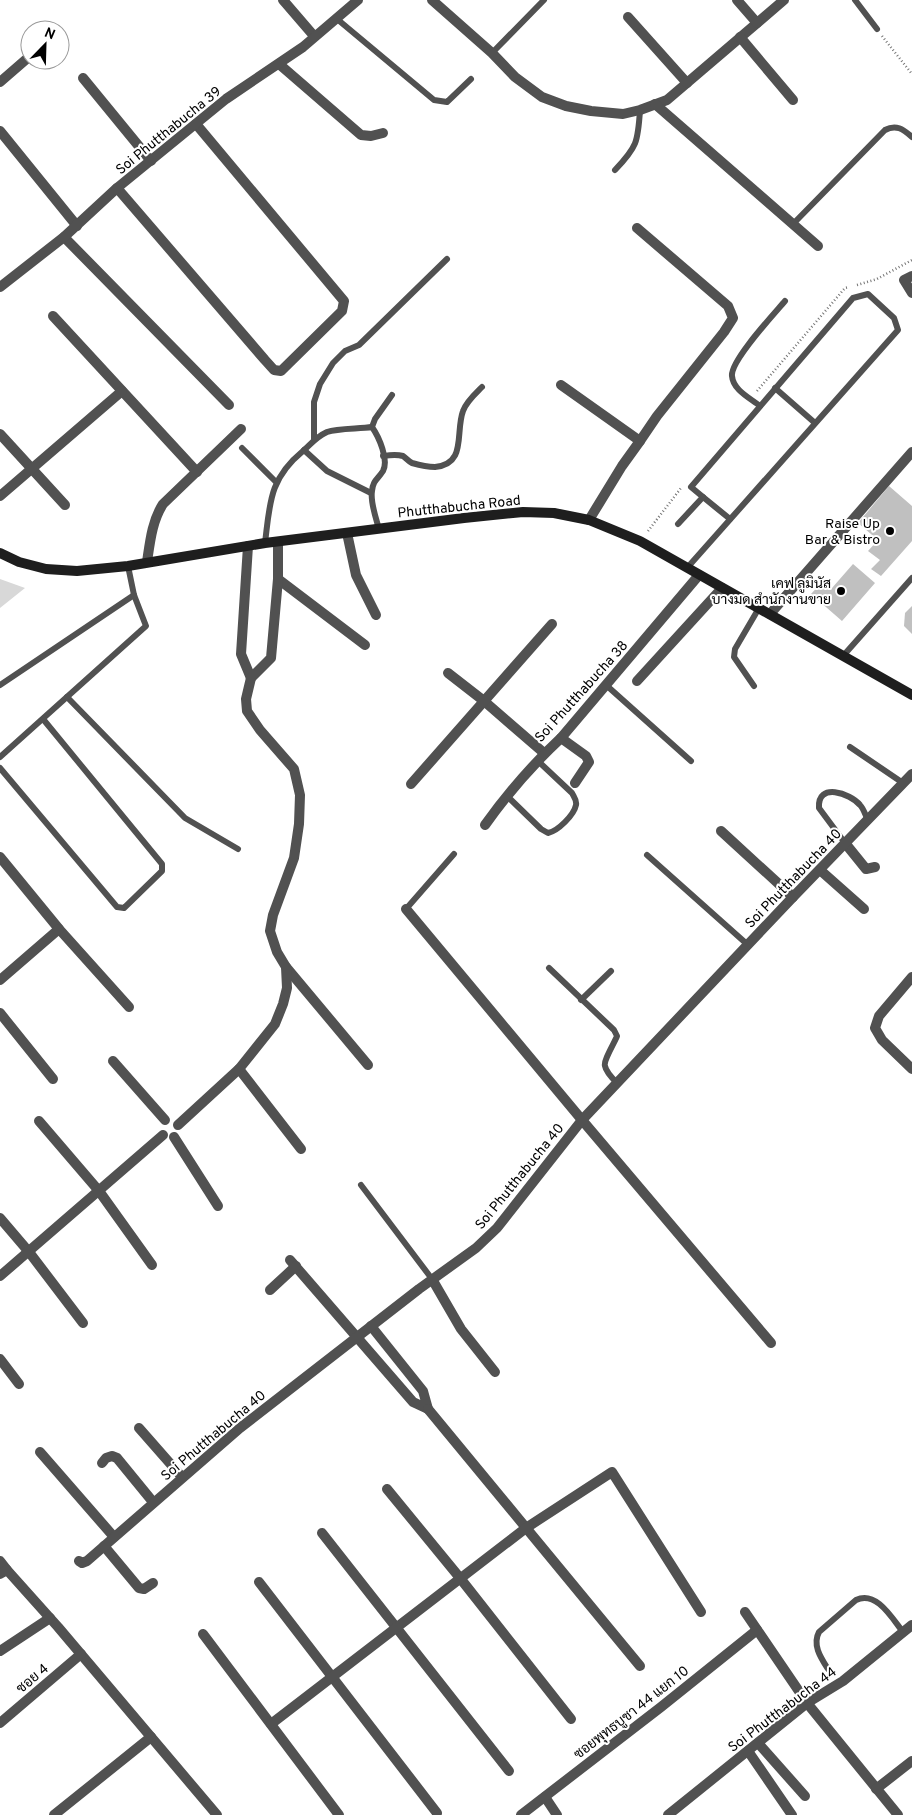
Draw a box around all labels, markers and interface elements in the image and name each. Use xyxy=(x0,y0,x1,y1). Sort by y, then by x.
north arrow xyxy=(20,20,70,70)
text: N xyxy=(42,25,57,44)
street label: Soi Phutthabucha 39 xyxy=(113,83,225,179)
street label: Phutthabucha Road xyxy=(397,493,522,522)
place label: Raise Up Bar & Bistro xyxy=(805,516,880,549)
marker: Raise Up Bar & Bistro xyxy=(884,525,896,537)
place label: เคฟ ลูมินัส บางมด สำนักงานขาย xyxy=(712,575,831,609)
marker: เคฟ ลูมินัส บางมด สำนักงานขาย xyxy=(835,585,847,597)
street label: Soi Phutthabucha 38 xyxy=(532,638,632,746)
street label: Soi Phutthabucha 40 xyxy=(742,826,846,932)
street label: Soi Phutthabucha 40 xyxy=(472,1120,568,1233)
street label: Soi Phutthabucha 40 xyxy=(158,1387,270,1485)
street label: ซอย 4 xyxy=(13,1661,53,1698)
street label: ซอยพุทธบูชา 44 แยก 10 xyxy=(571,1663,693,1763)
street label: Soi Phutthabucha 44 xyxy=(725,1664,841,1757)

